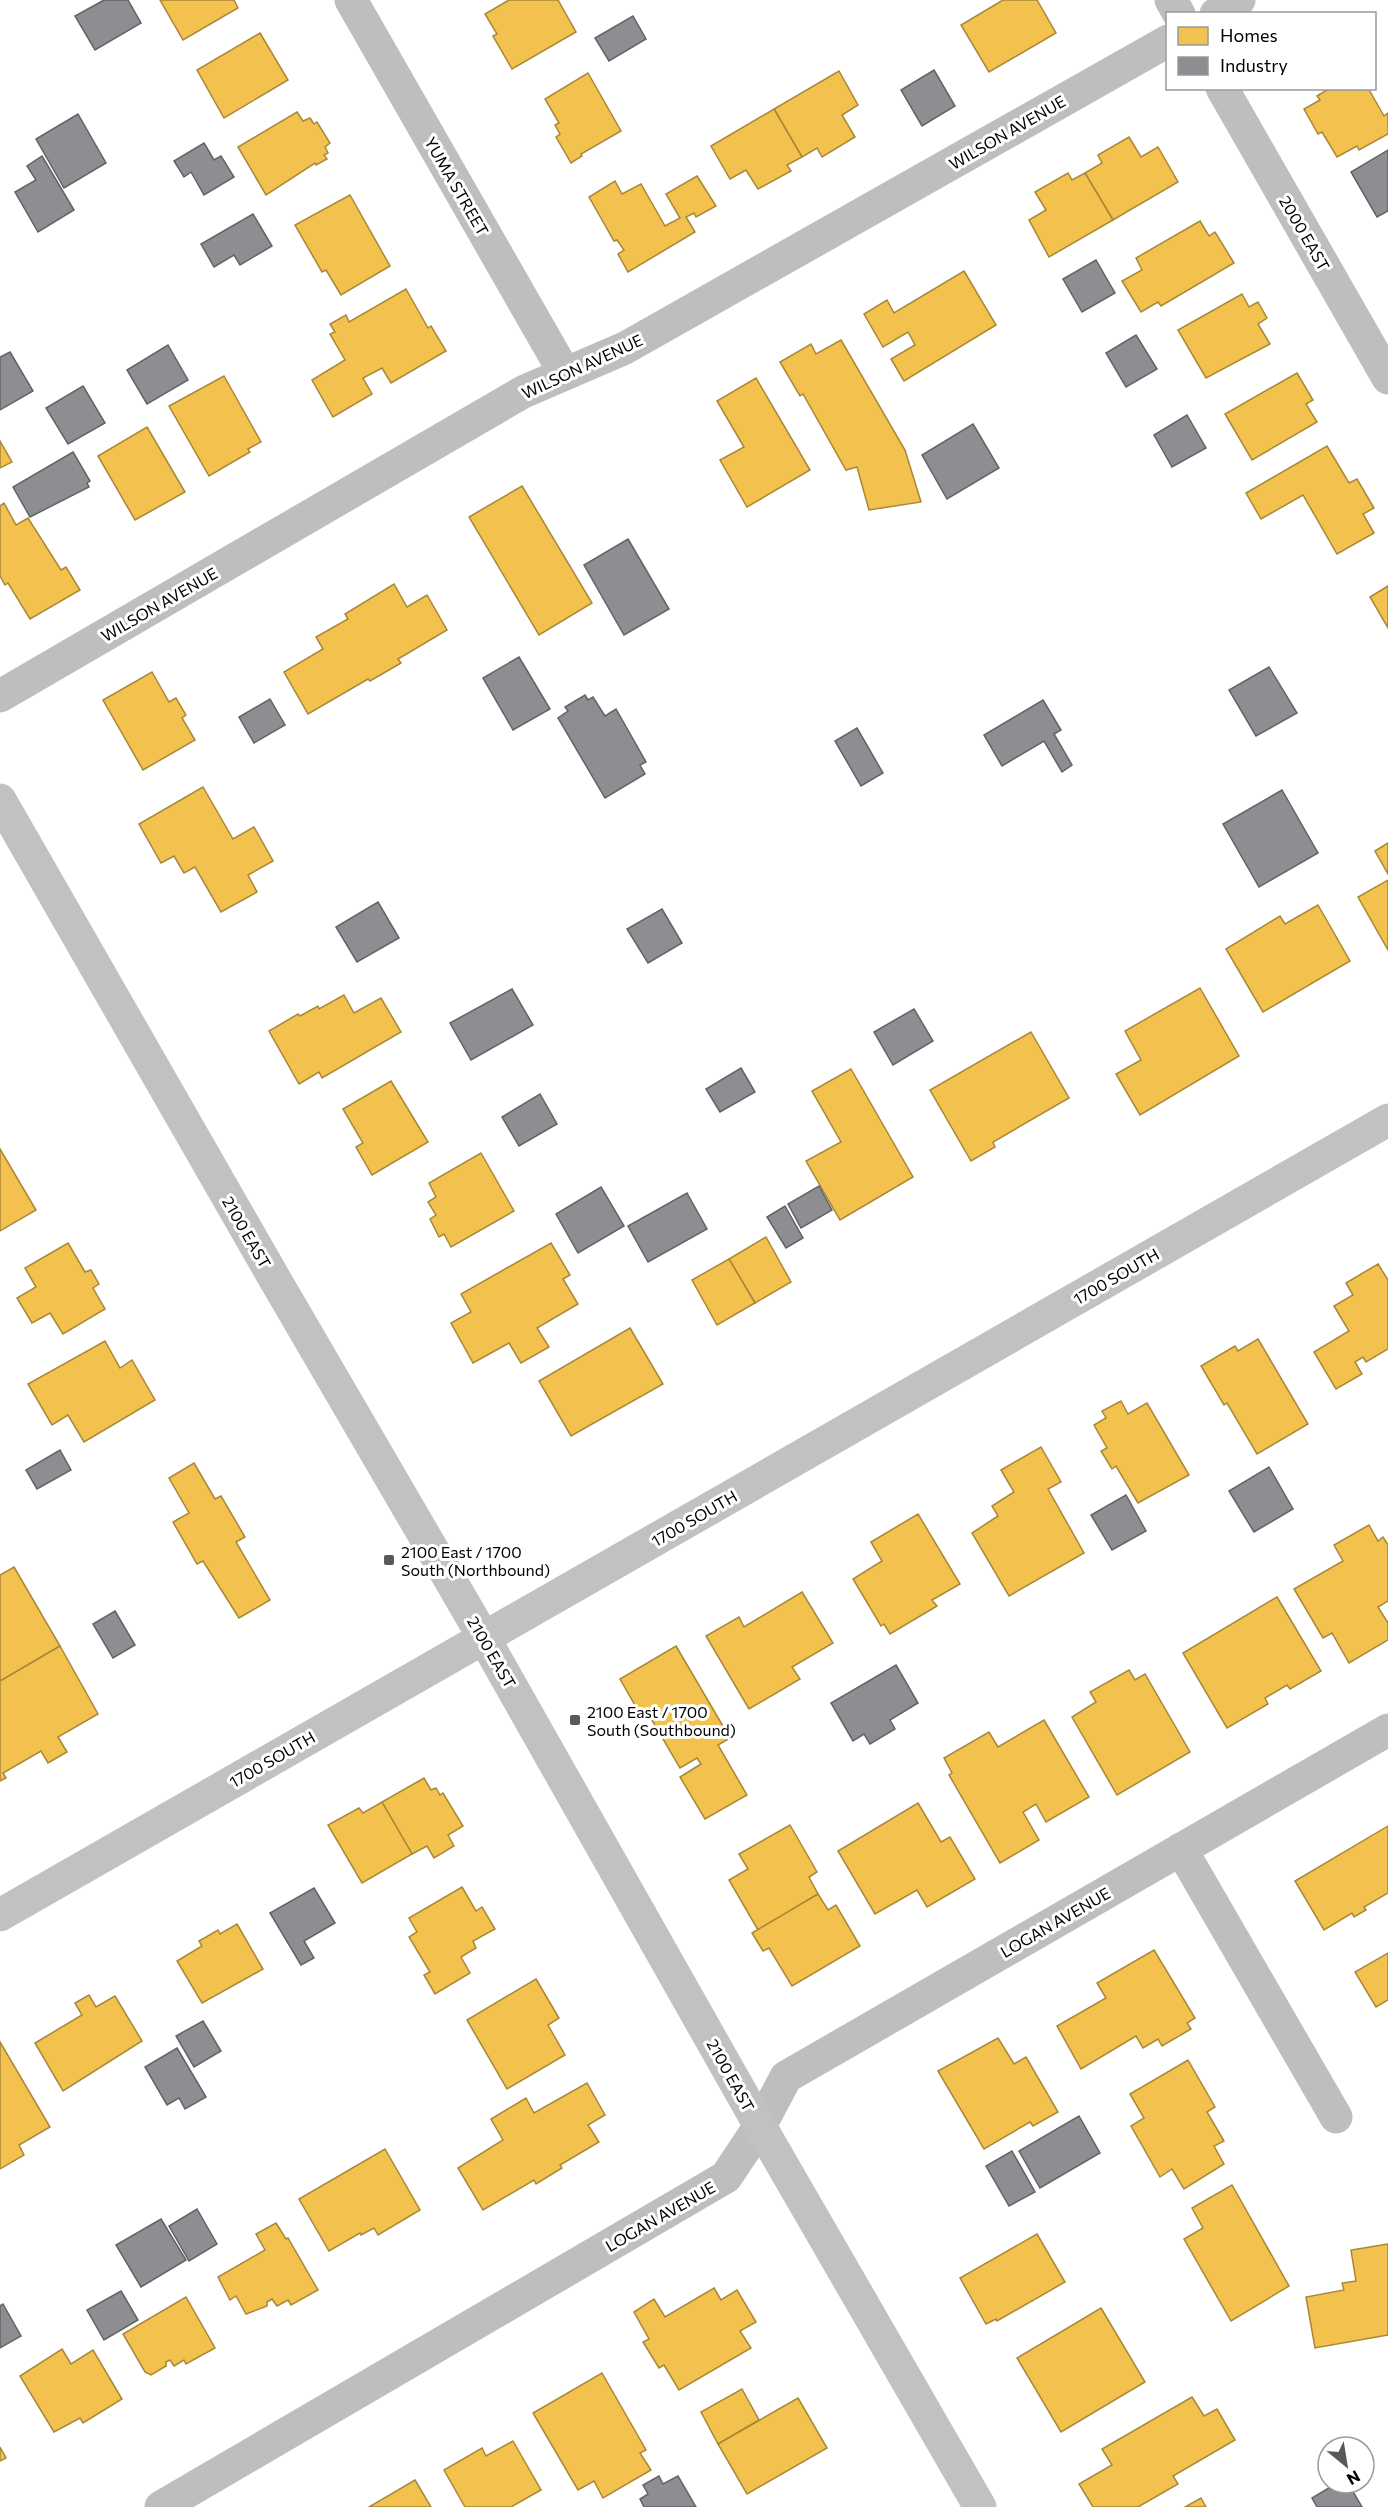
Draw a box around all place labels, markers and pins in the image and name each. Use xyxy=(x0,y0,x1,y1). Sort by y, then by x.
place label: 2100 East / 1700 South (Northbound) xyxy=(401,1542,550,1579)
marker: 2100 East / 1700 South (Northbound) xyxy=(382,1553,396,1567)
place label: 2100 East / 1700 South (Southbound) xyxy=(587,1702,736,1739)
marker: 2100 East / 1700 South (Southbound) xyxy=(568,1713,582,1727)

